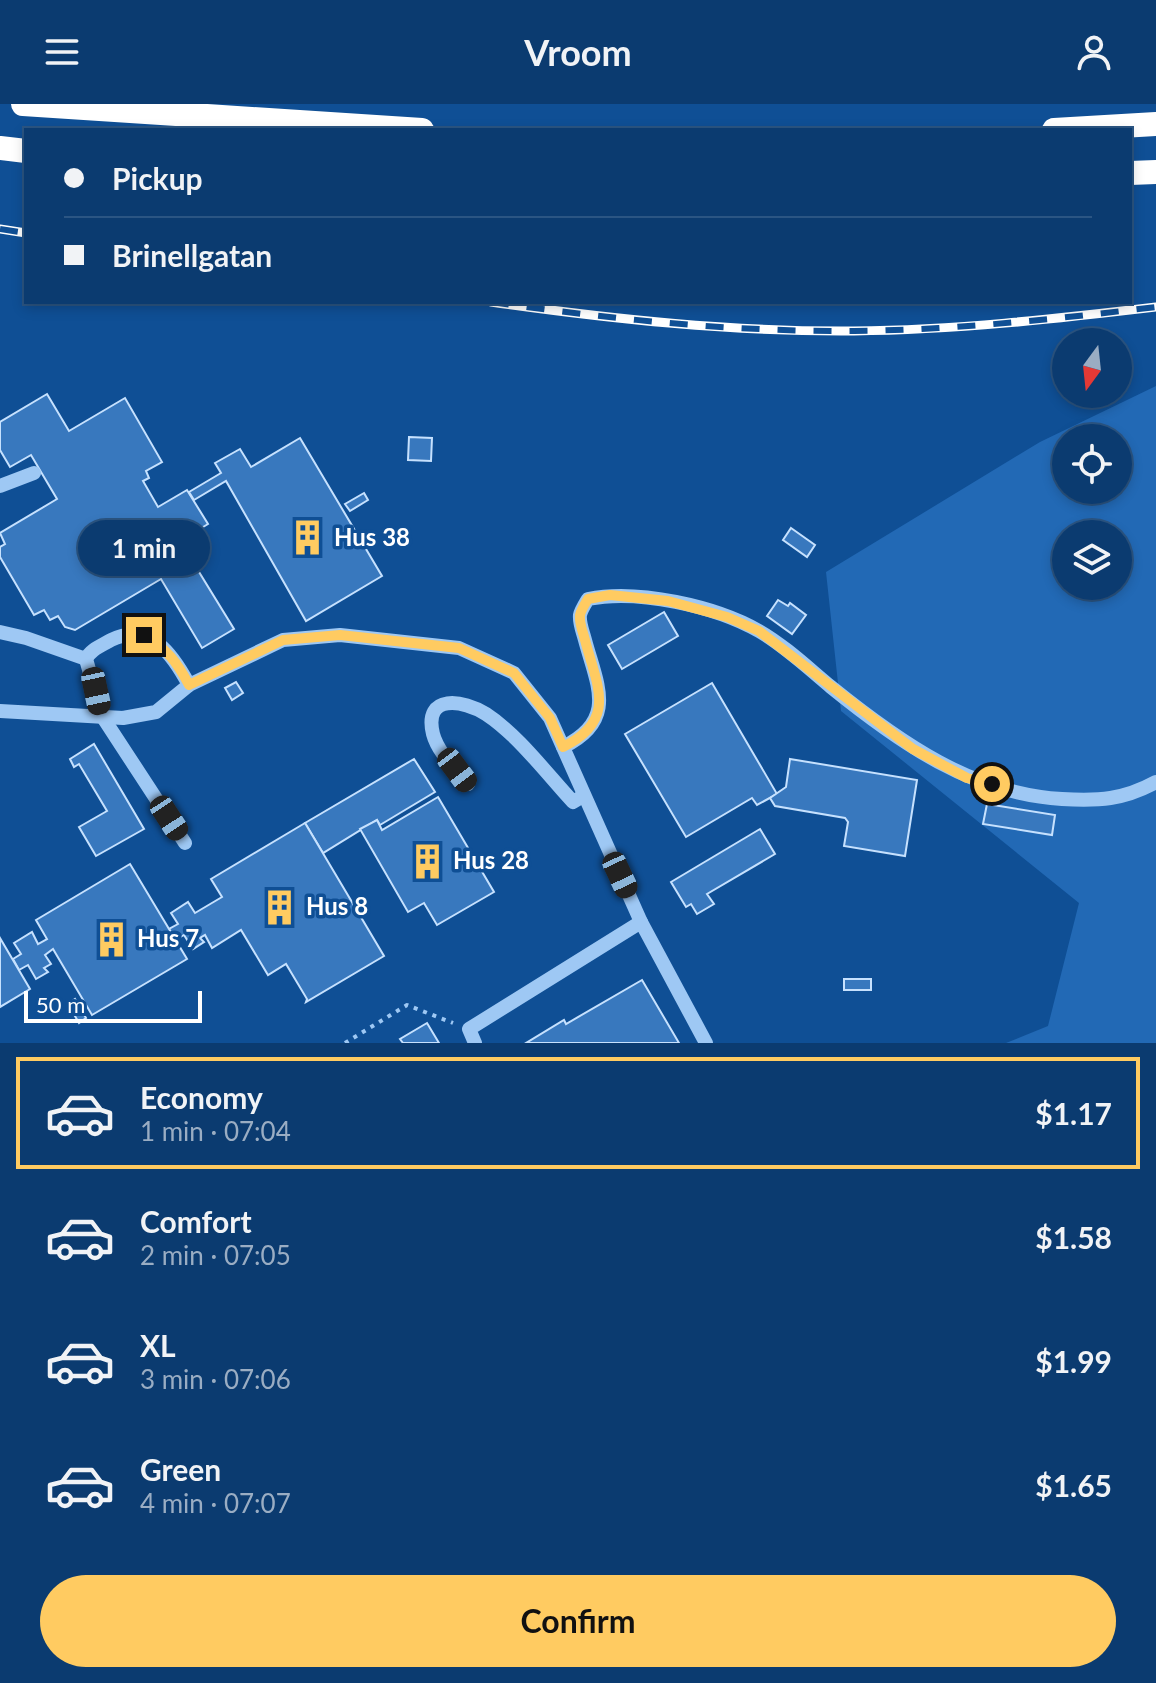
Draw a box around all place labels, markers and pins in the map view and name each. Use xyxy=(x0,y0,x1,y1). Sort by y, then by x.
building icon: Hus 38 xyxy=(289,519,327,557)
place label: Hus 38 xyxy=(334,522,410,551)
building icon: Hus 28 xyxy=(408,842,446,880)
place label: Hus 28 xyxy=(453,845,529,874)
building icon: Hus 8 xyxy=(261,888,299,926)
place label: Hus 8 xyxy=(306,891,368,920)
building icon: Hus 7 xyxy=(92,920,130,958)
place label: Hus 7 xyxy=(137,923,199,952)

